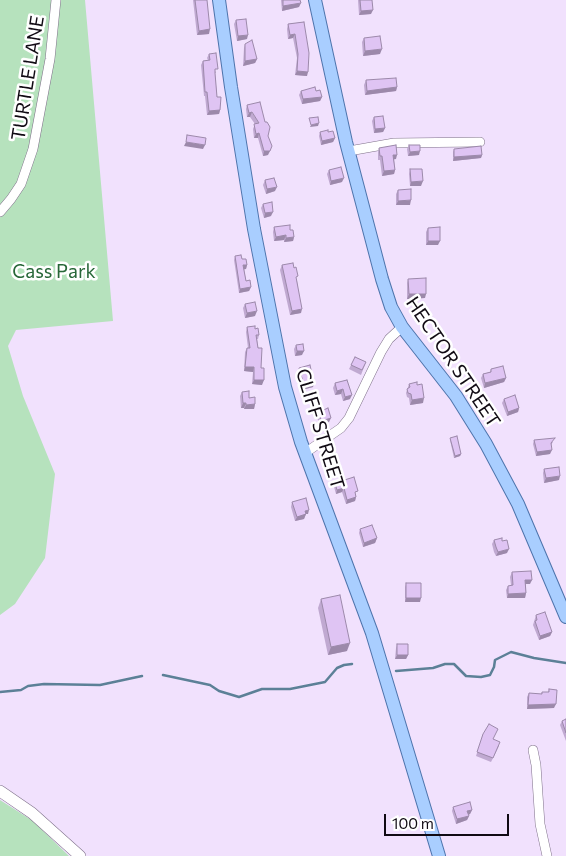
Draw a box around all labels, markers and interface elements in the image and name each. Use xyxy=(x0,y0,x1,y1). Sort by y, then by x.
street label: TURTLE LANE xyxy=(7,14,49,142)
park label: Cass Park xyxy=(12,261,96,283)
street label: HECTOR STREET xyxy=(401,292,505,432)
street label: CLIFF STREET xyxy=(291,366,349,492)
scale bar xyxy=(386,804,511,836)
text: 100 m xyxy=(392,814,434,832)

